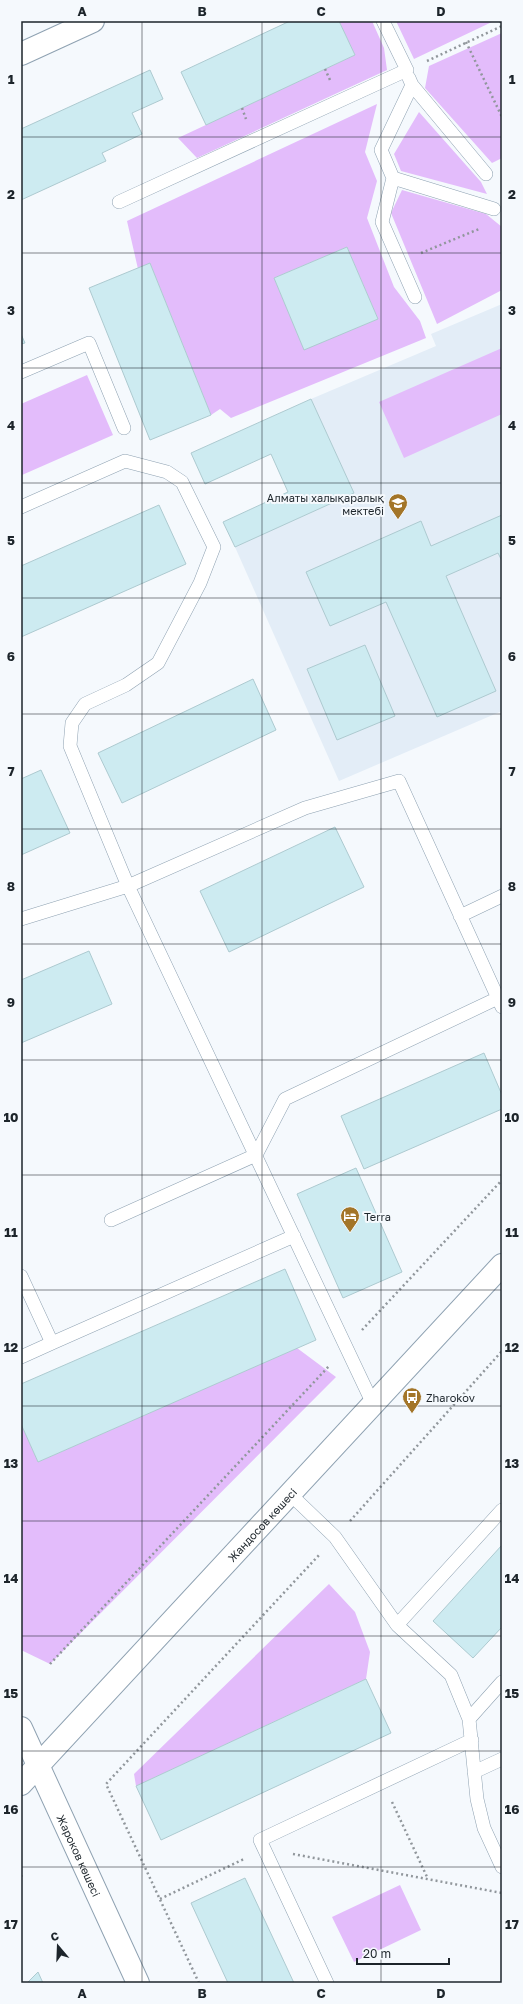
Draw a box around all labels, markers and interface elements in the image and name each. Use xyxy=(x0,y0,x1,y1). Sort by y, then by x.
text: A xyxy=(77,3,87,19)
text: B xyxy=(197,3,207,19)
text: C xyxy=(316,3,326,19)
text: D xyxy=(436,3,446,19)
text: 1 xyxy=(8,71,15,87)
text: 1 xyxy=(509,71,516,87)
text: 2 xyxy=(7,186,15,202)
text: 2 xyxy=(508,186,516,202)
text: 3 xyxy=(7,302,15,318)
text: 3 xyxy=(508,302,516,318)
text: 4 xyxy=(7,417,15,433)
text: 4 xyxy=(508,417,516,433)
place label: Алматы халықаралық мектебі xyxy=(267,491,385,517)
school or university icon: Алматы халықаралық мектебі xyxy=(387,492,409,520)
text: 5 xyxy=(7,532,15,548)
text: 5 xyxy=(508,532,516,548)
text: 6 xyxy=(7,648,15,664)
text: 6 xyxy=(508,648,516,664)
text: 7 xyxy=(7,763,15,779)
text: 7 xyxy=(508,763,516,779)
text: 8 xyxy=(7,878,15,894)
text: 8 xyxy=(508,878,516,894)
text: 9 xyxy=(7,994,15,1010)
text: 9 xyxy=(508,994,516,1010)
text: 10 xyxy=(3,1109,19,1125)
text: 10 xyxy=(504,1109,520,1125)
hotel icon: Terra xyxy=(339,1205,361,1233)
place label: Terra xyxy=(364,1210,391,1223)
text: 11 xyxy=(4,1224,18,1240)
text: 11 xyxy=(505,1224,519,1240)
text: 12 xyxy=(4,1339,18,1355)
text: 12 xyxy=(505,1339,519,1355)
bus stop icon: Zharokov xyxy=(401,1386,423,1414)
place label: Zharokov xyxy=(426,1391,475,1404)
text: 13 xyxy=(4,1455,18,1471)
text: 13 xyxy=(505,1455,519,1471)
street label: Жандосов көшесі xyxy=(225,1485,299,1564)
text: 14 xyxy=(4,1570,18,1586)
text: 14 xyxy=(505,1570,519,1586)
text: 15 xyxy=(4,1685,18,1701)
text: 15 xyxy=(505,1685,519,1701)
text: 16 xyxy=(4,1801,18,1817)
text: 16 xyxy=(505,1801,519,1817)
street label: Жароков көшесі xyxy=(55,1812,104,1898)
text: 17 xyxy=(4,1916,18,1932)
text: 17 xyxy=(505,1916,519,1932)
north arrow xyxy=(38,1926,78,1966)
text: С xyxy=(49,1929,61,1943)
scale bar xyxy=(357,1940,449,1966)
text: 20 m xyxy=(363,1946,391,1961)
text: A xyxy=(77,1985,87,2001)
text: B xyxy=(197,1985,207,2001)
text: C xyxy=(316,1985,326,2001)
text: D xyxy=(436,1985,446,2001)

